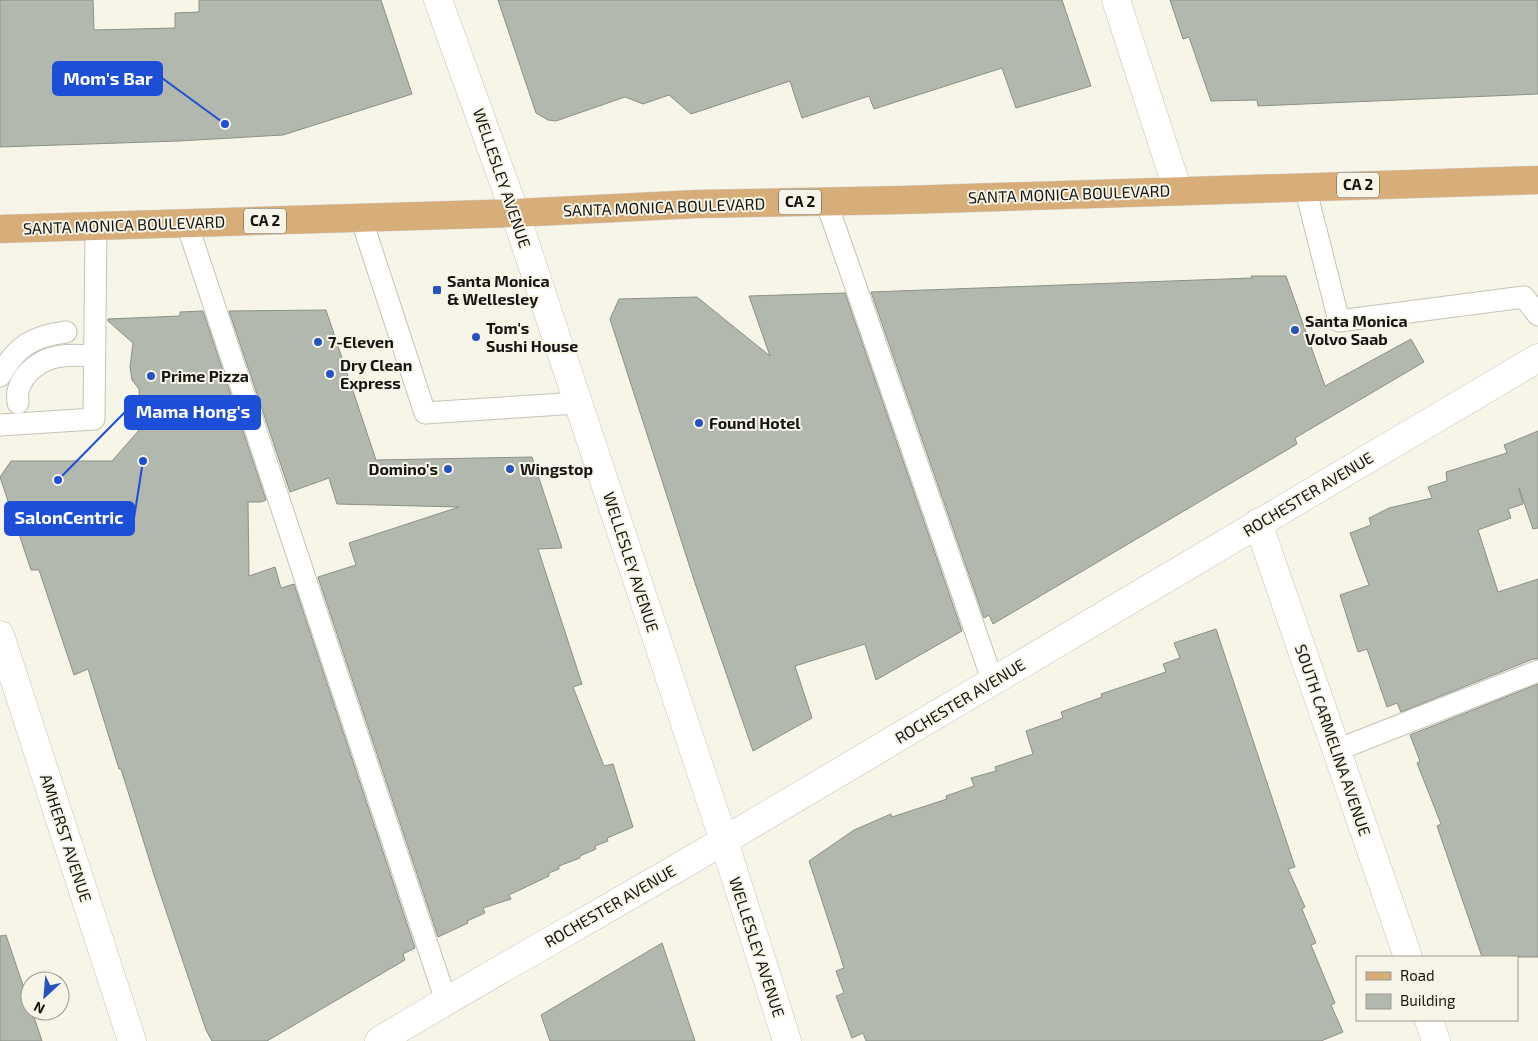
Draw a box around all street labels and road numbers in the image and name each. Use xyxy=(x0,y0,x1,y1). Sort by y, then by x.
street label: WELLESLEY AVENUE xyxy=(470,105,535,250)
road number: CA 2 xyxy=(1337,172,1379,198)
street label: SANTA MONICA BOULEVARD xyxy=(968,180,1170,207)
road number: CA 2 xyxy=(779,190,821,214)
street label: SANTA MONICA BOULEVARD xyxy=(563,193,765,220)
road number: CA 2 xyxy=(244,208,286,234)
street label: SANTA MONICA BOULEVARD xyxy=(23,211,225,238)
street label: ROCHESTER AVENUE xyxy=(1239,447,1376,540)
street label: WELLESLEY AVENUE xyxy=(600,489,663,635)
street label: SOUTH CARMELINA AVENUE xyxy=(1292,642,1375,838)
street label: ROCHESTER AVENUE xyxy=(891,654,1028,747)
street label: AMHERST AVENUE xyxy=(37,771,96,904)
street label: ROCHESTER AVENUE xyxy=(541,860,679,951)
street label: WELLESLEY AVENUE xyxy=(726,874,789,1020)

